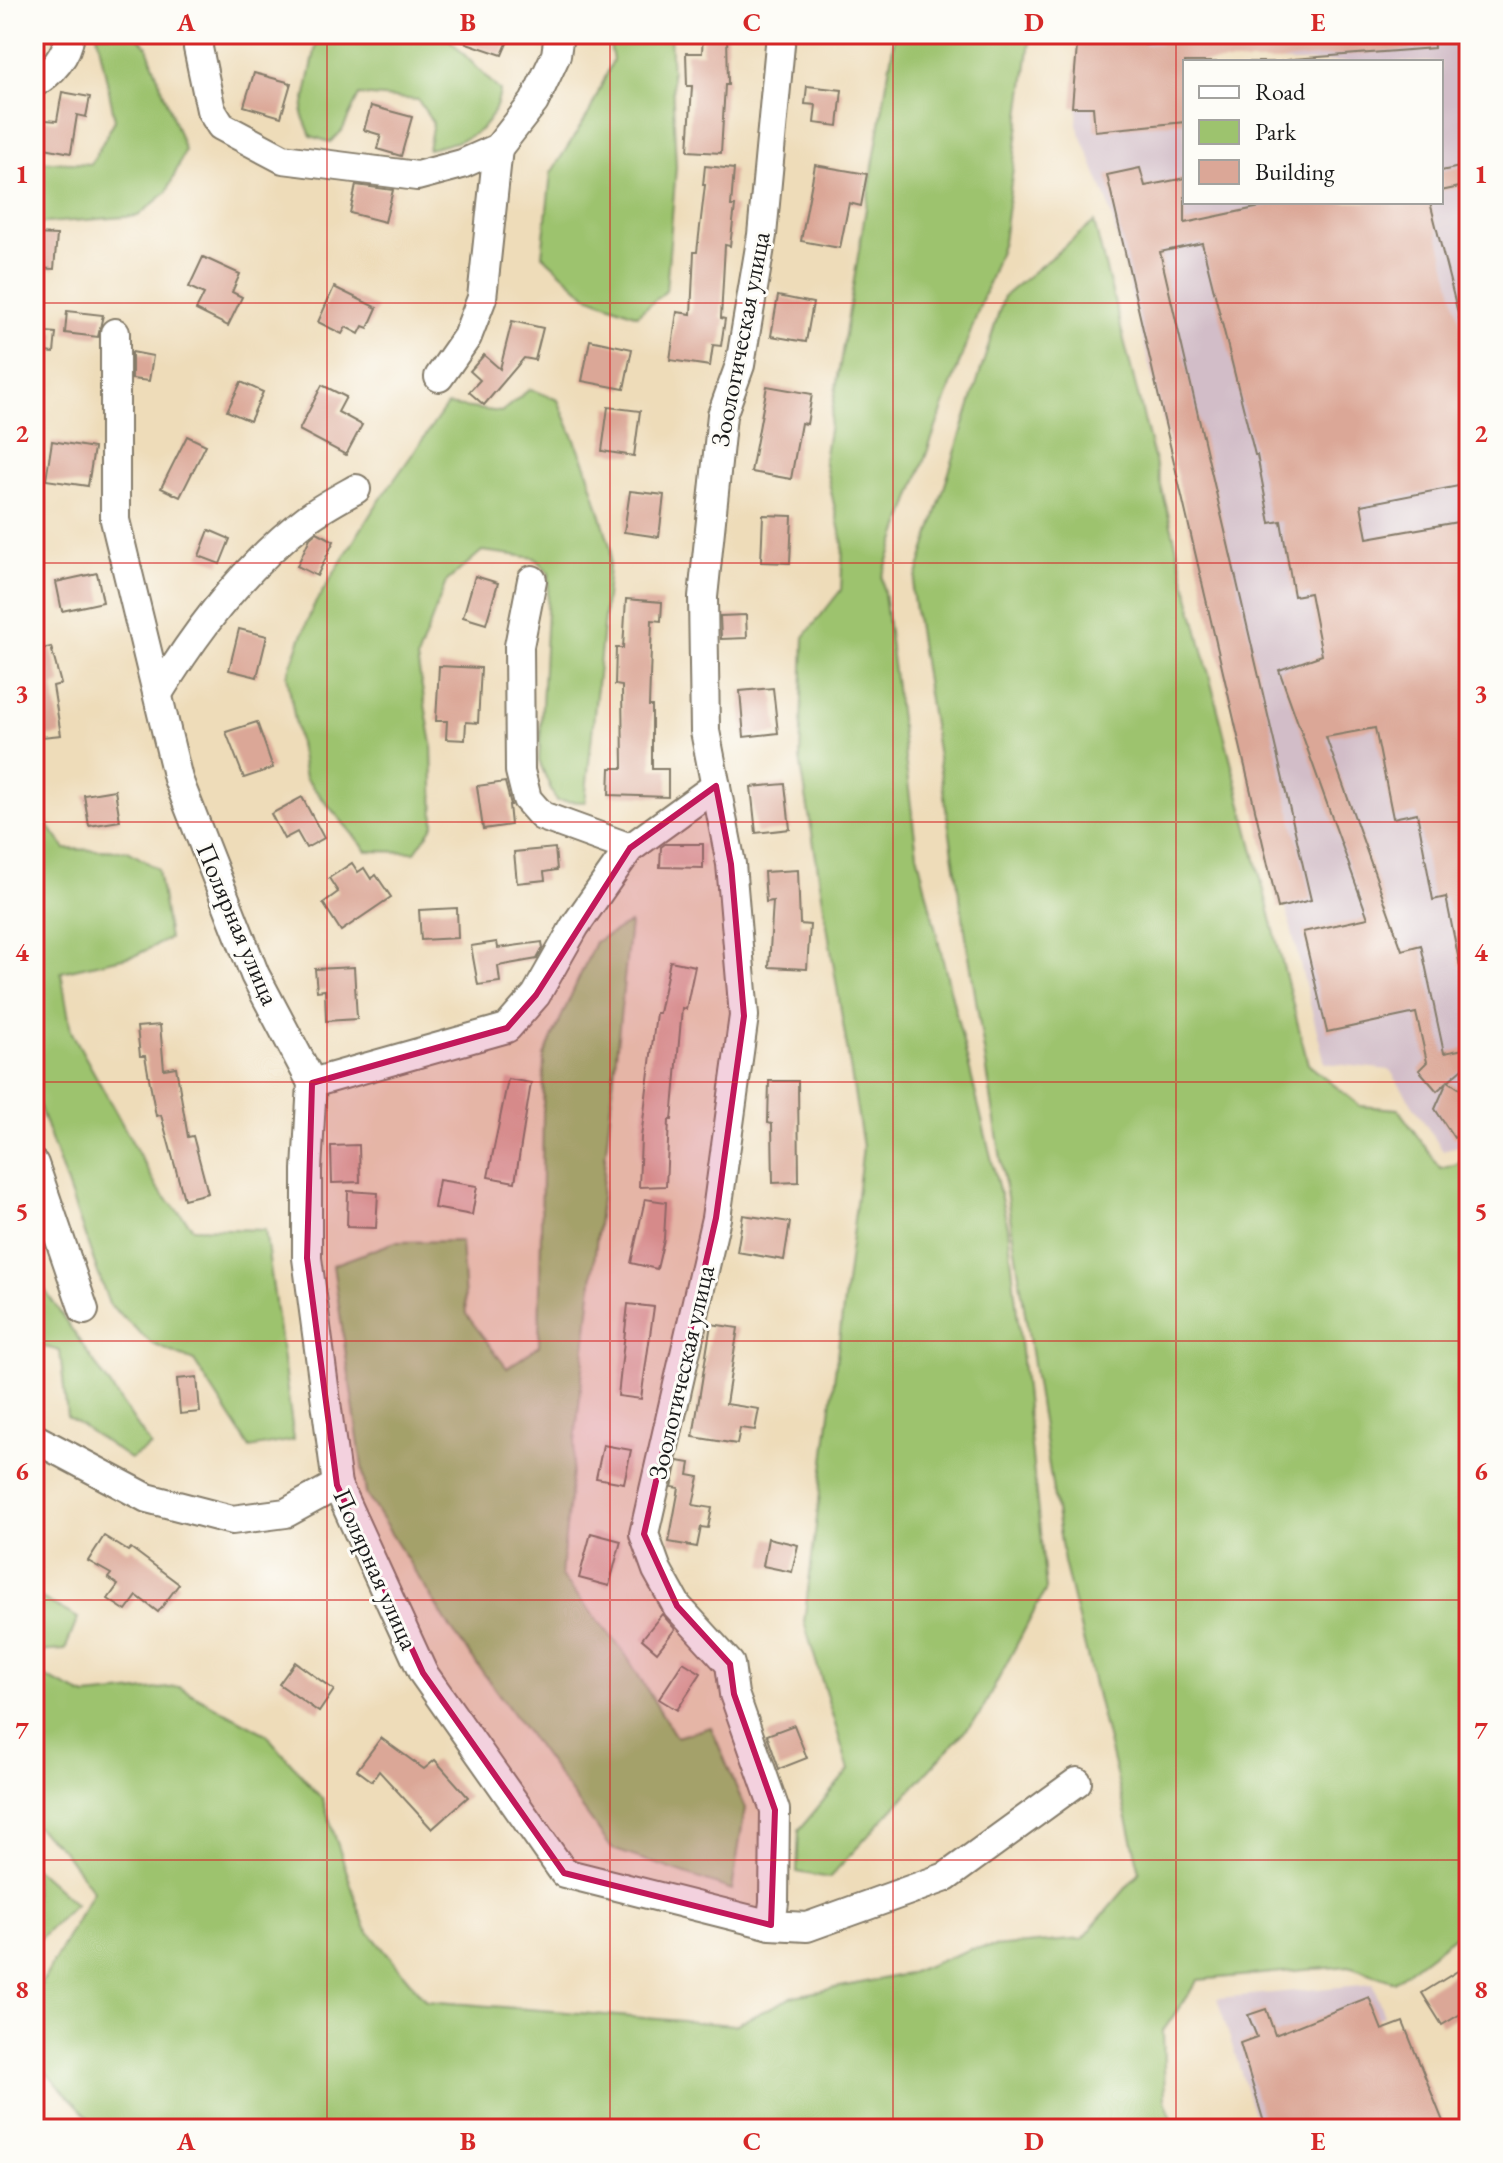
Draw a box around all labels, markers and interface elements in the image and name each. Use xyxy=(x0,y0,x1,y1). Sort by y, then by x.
text: A xyxy=(176,5,196,39)
text: B xyxy=(460,5,476,39)
text: C xyxy=(743,5,761,39)
text: D xyxy=(1024,5,1044,39)
text: E xyxy=(1311,5,1326,39)
legend xyxy=(1183,60,1443,204)
text: Road xyxy=(1255,76,1306,107)
text: Park xyxy=(1255,116,1297,147)
text: Building xyxy=(1255,156,1335,187)
text: 1 xyxy=(15,157,29,191)
text: 1 xyxy=(1474,157,1488,191)
street label: Зоологическая улица xyxy=(702,228,778,449)
text: 2 xyxy=(15,416,29,450)
text: 2 xyxy=(1474,416,1488,450)
text: 3 xyxy=(15,676,29,710)
text: 3 xyxy=(1474,676,1488,710)
street label: Полярная улица xyxy=(189,838,288,1011)
text: 4 xyxy=(15,935,29,969)
text: 4 xyxy=(1474,935,1488,969)
text: 5 xyxy=(15,1194,29,1228)
text: 5 xyxy=(1474,1194,1488,1228)
street label: Зоологическая улица xyxy=(640,1261,722,1482)
text: 6 xyxy=(15,1454,29,1488)
text: 6 xyxy=(1474,1454,1488,1488)
street label: Полярная улица xyxy=(325,1483,427,1655)
text: 7 xyxy=(15,1713,29,1747)
text: 7 xyxy=(1474,1713,1488,1747)
text: 8 xyxy=(15,1972,29,2006)
text: 8 xyxy=(1474,1972,1488,2006)
text: A xyxy=(176,2124,196,2158)
text: B xyxy=(460,2124,476,2158)
text: C xyxy=(743,2124,761,2158)
text: D xyxy=(1024,2124,1044,2158)
text: E xyxy=(1311,2124,1326,2158)

